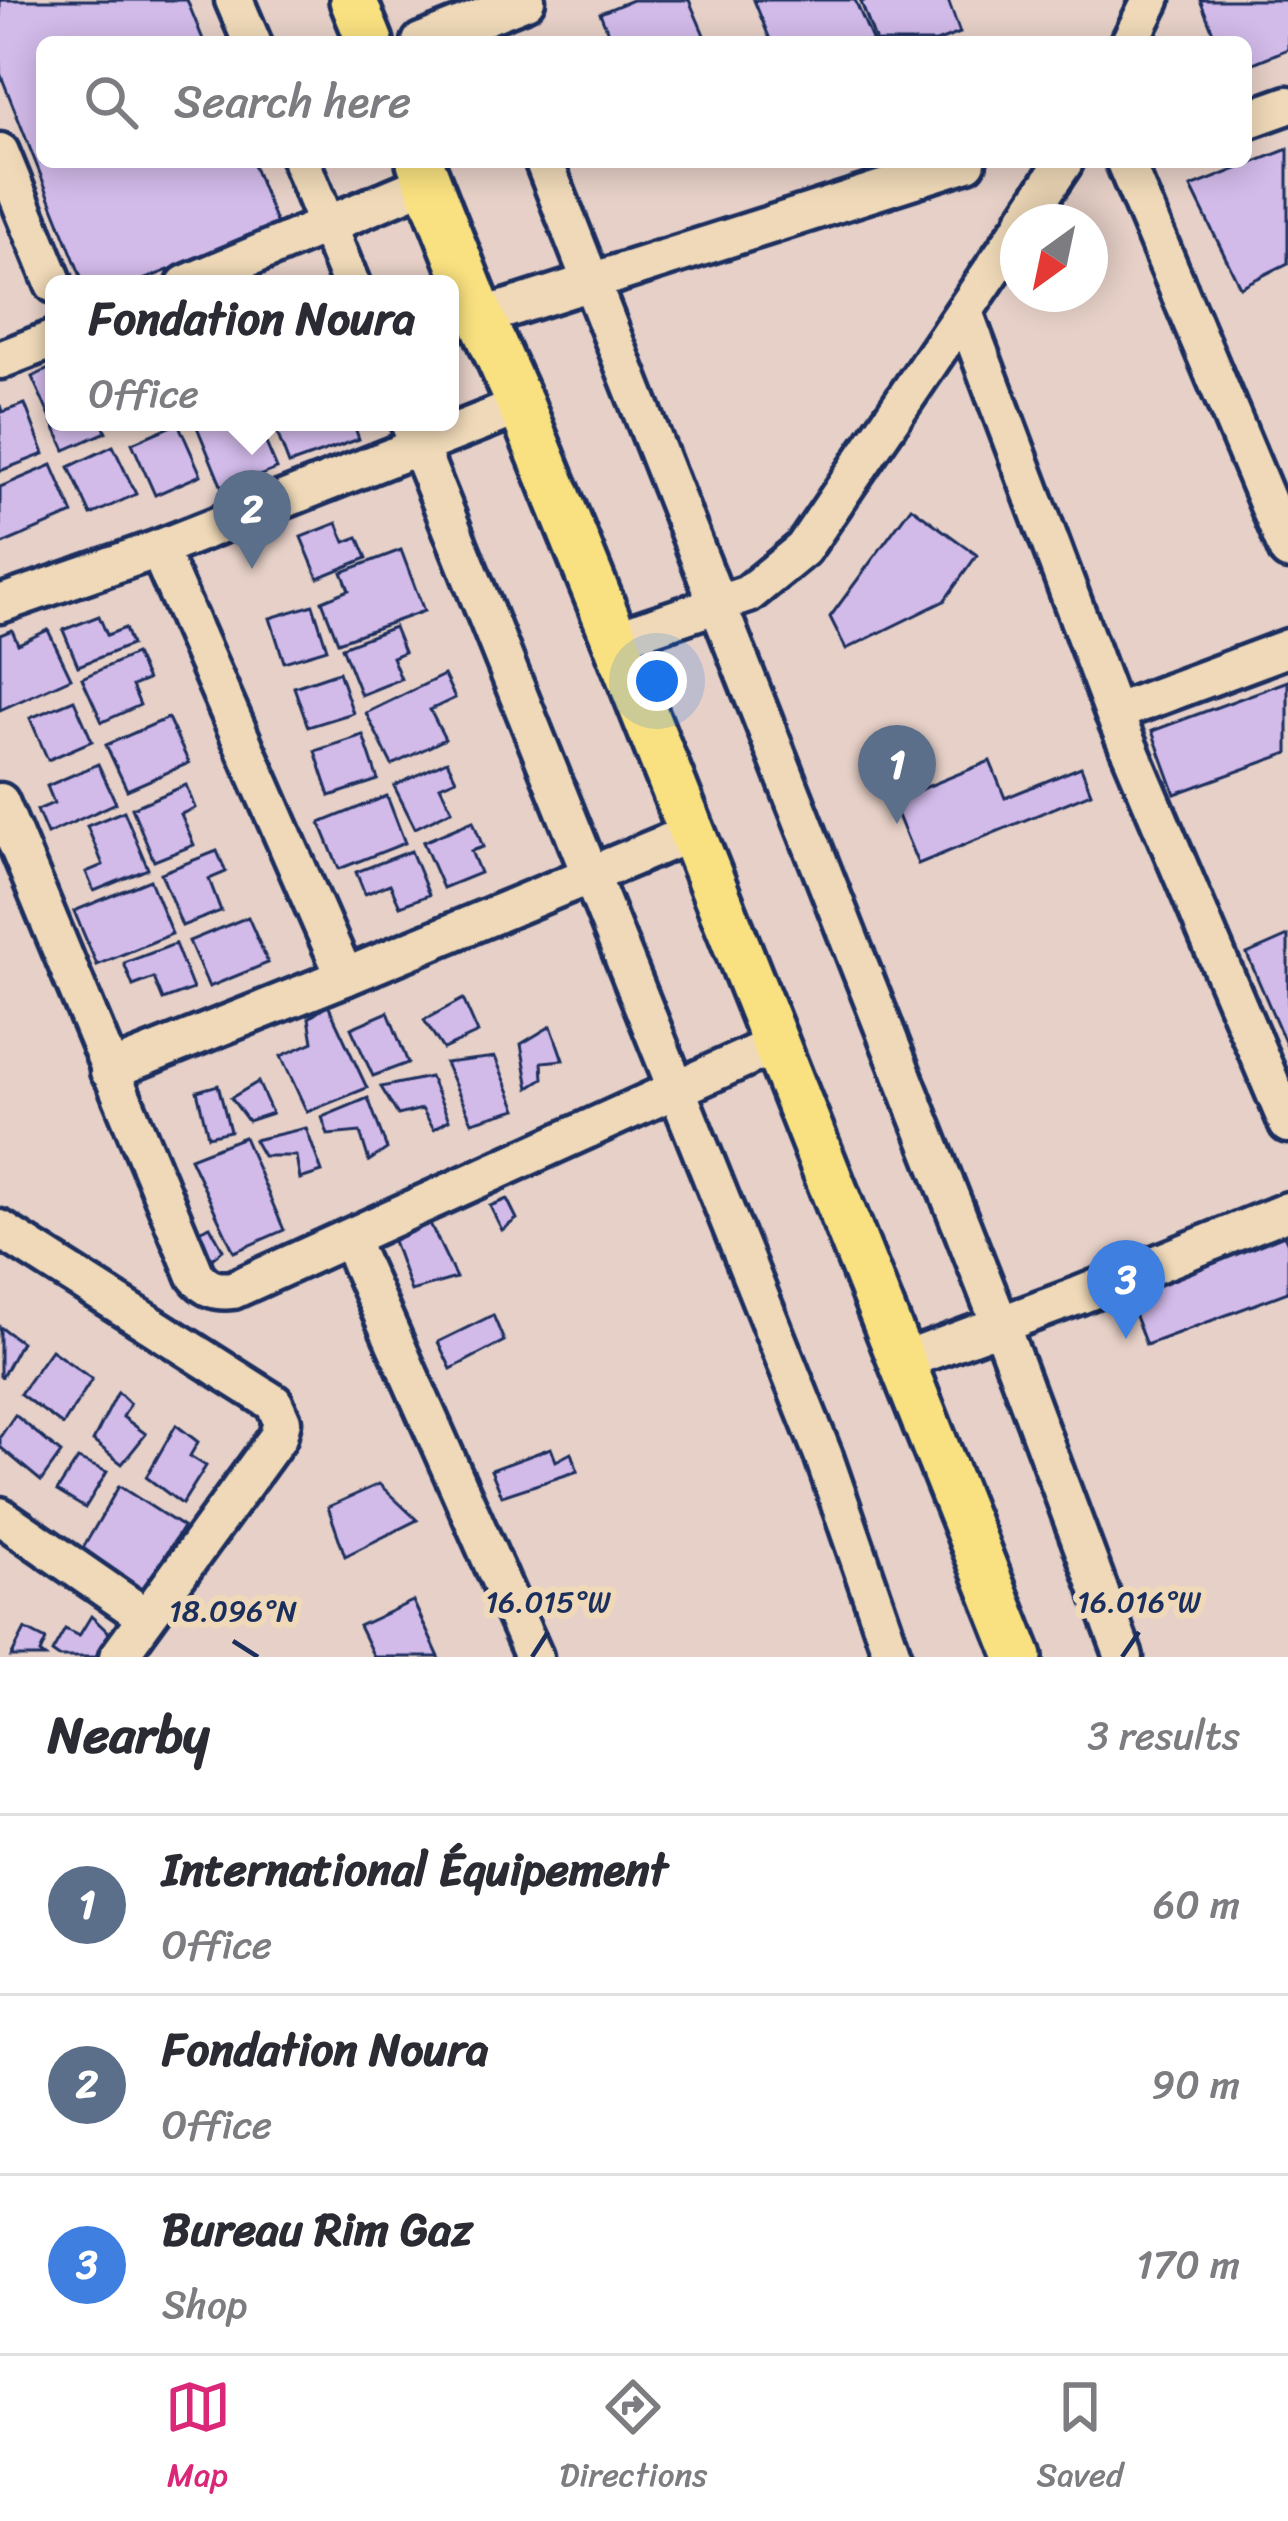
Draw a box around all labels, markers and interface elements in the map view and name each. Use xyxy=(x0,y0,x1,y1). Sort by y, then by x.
search box xyxy=(36,36,1252,168)
text: Search here xyxy=(174,62,411,142)
icon: search xyxy=(78,69,144,135)
north arrow xyxy=(1000,204,1108,312)
popup xyxy=(45,275,459,431)
text: Fondation Noura xyxy=(89,279,415,359)
text: Office xyxy=(89,359,199,428)
pin: 2 xyxy=(213,470,291,569)
your location xyxy=(627,651,687,711)
pin: 1 xyxy=(858,725,936,824)
pin: 3 xyxy=(1087,1240,1165,1339)
text: 16.015°W xyxy=(485,1575,611,1629)
text: 16.016°W xyxy=(1077,1575,1202,1629)
text: 18.096°N xyxy=(169,1584,297,1638)
text: Nearby xyxy=(48,1690,209,1780)
text: 3 results xyxy=(1087,1701,1240,1770)
text: International Équipement xyxy=(162,1830,668,1910)
text: 1 xyxy=(79,1870,95,1939)
text: 60 m xyxy=(1153,1870,1240,1939)
text: Office xyxy=(162,1910,272,1979)
text: Fondation Noura xyxy=(162,2010,489,2090)
text: 2 xyxy=(76,2050,98,2119)
text: 90 m xyxy=(1151,2050,1240,2119)
text: Office xyxy=(162,2090,272,2159)
text: Bureau Rim Gaz xyxy=(162,2190,473,2270)
text: 3 xyxy=(76,2230,98,2299)
text: 170 m xyxy=(1136,2230,1240,2299)
text: Shop xyxy=(162,2270,247,2339)
tab: Map xyxy=(165,2374,231,2504)
tab: Directions xyxy=(560,2374,707,2504)
tab: Saved xyxy=(1036,2374,1123,2504)

